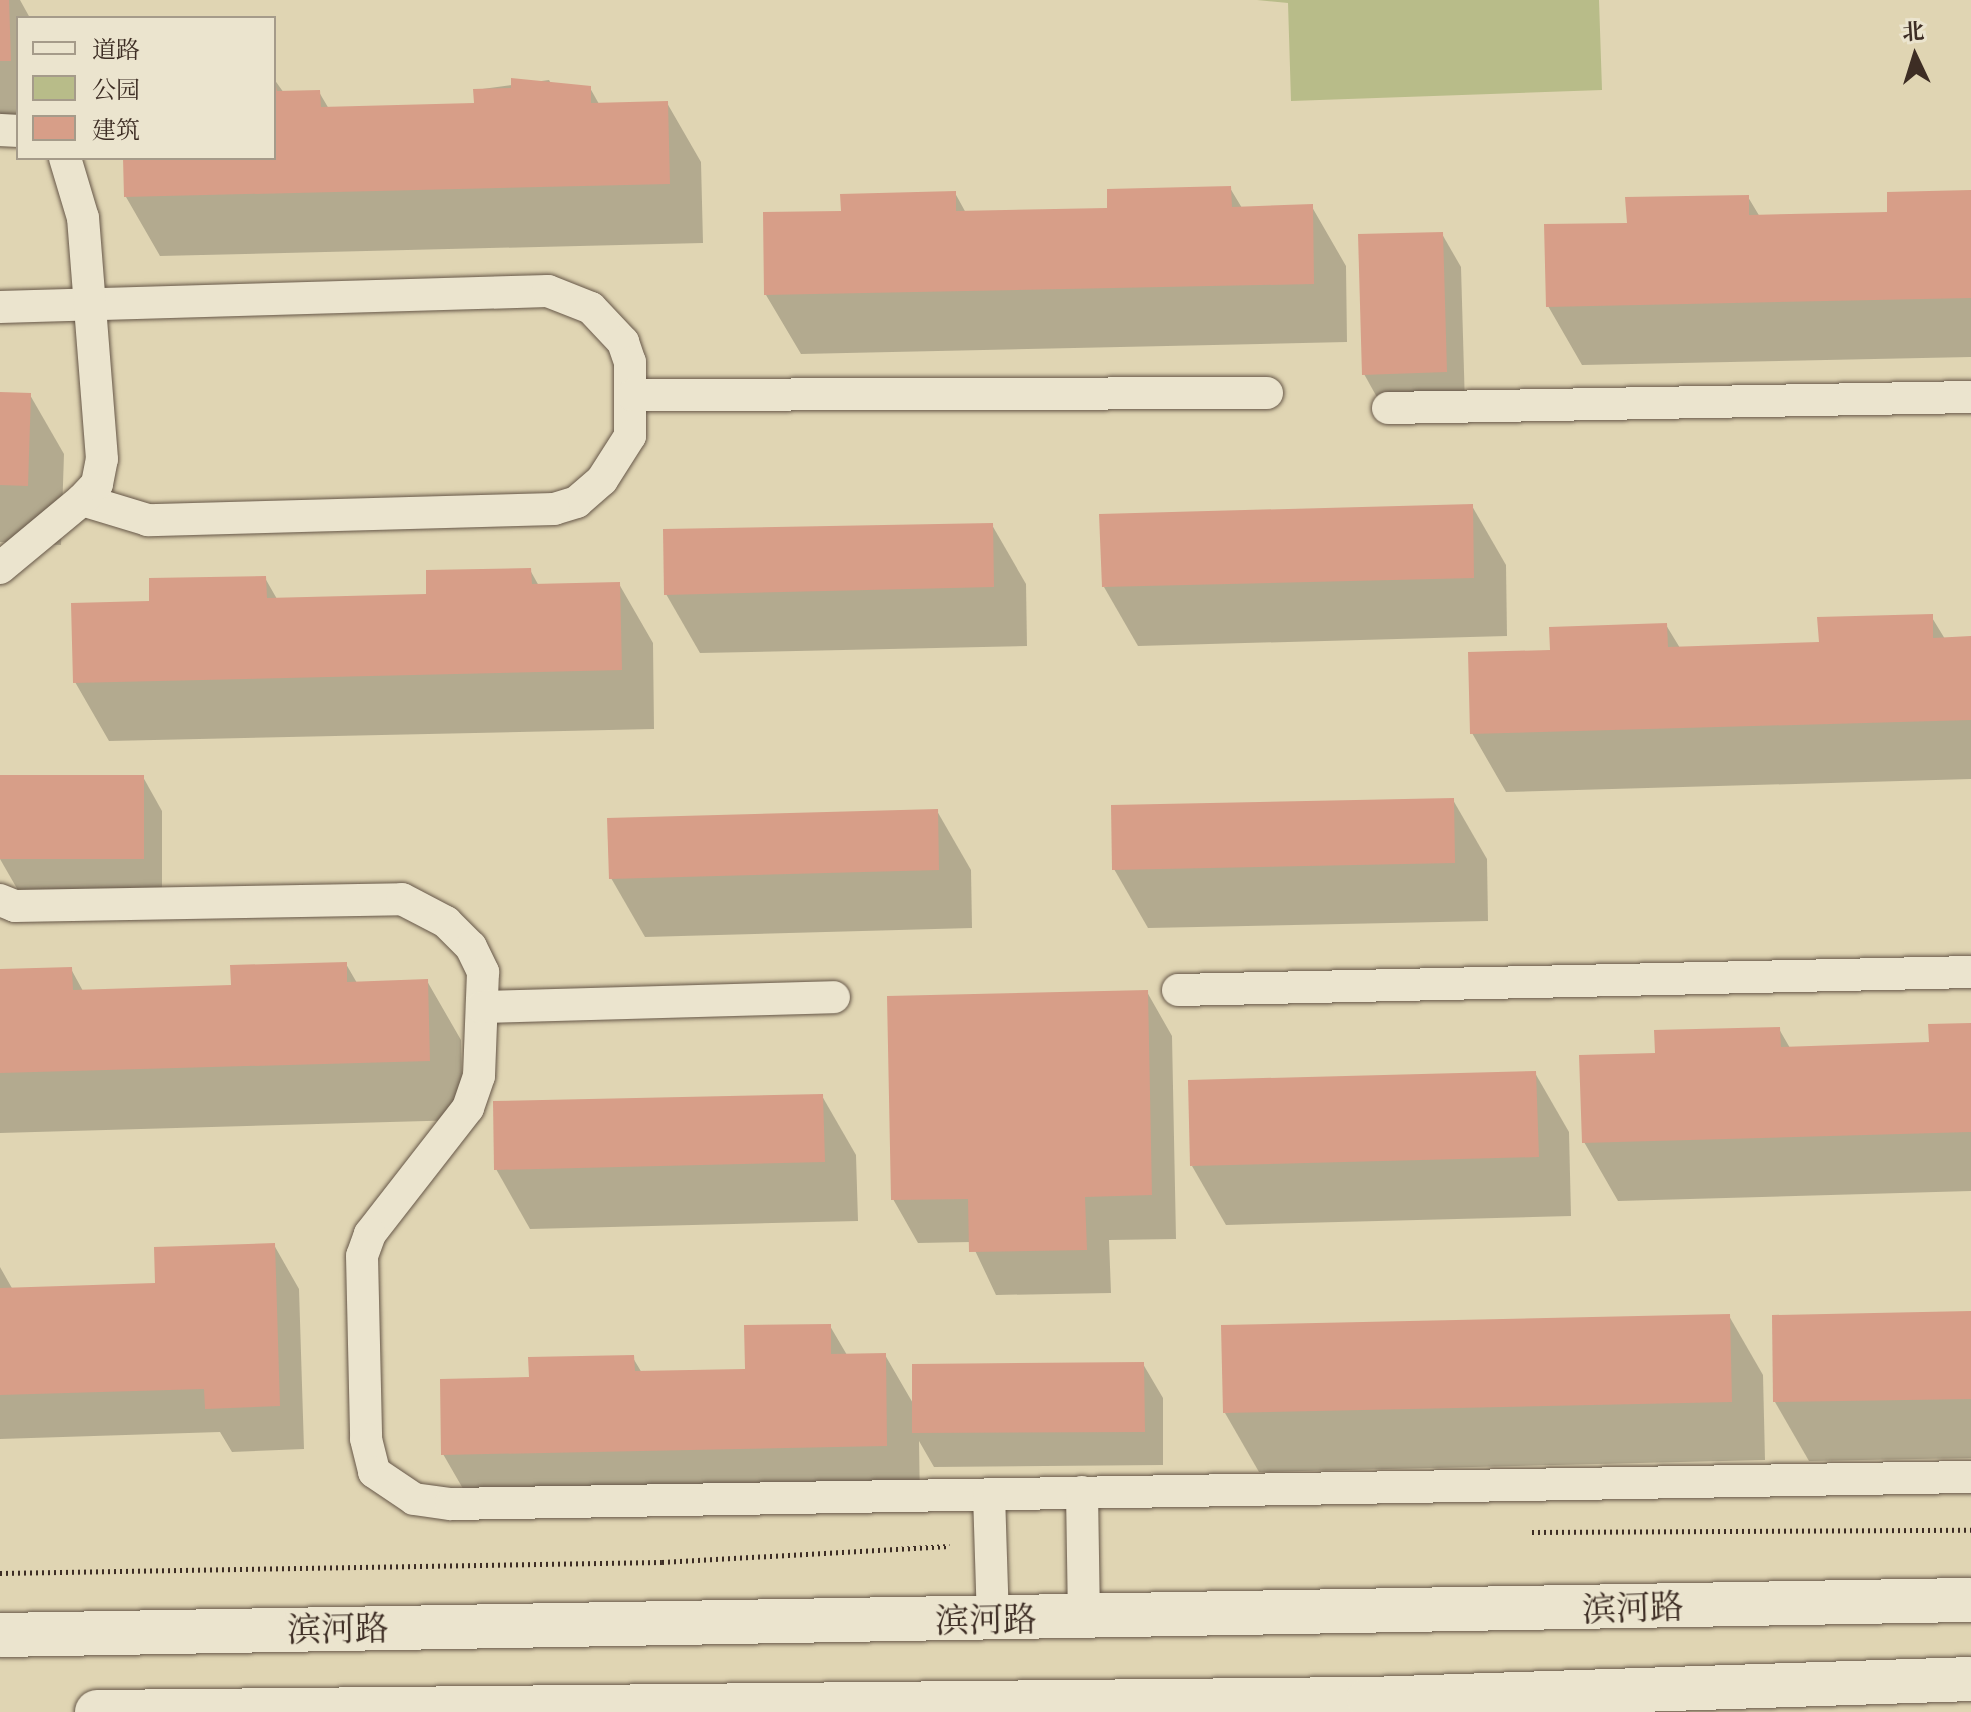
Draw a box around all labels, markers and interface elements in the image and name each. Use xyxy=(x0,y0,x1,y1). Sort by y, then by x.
legend xyxy=(16,16,276,160)
north arrow xyxy=(1875,16,1955,96)
text: 北 xyxy=(1901,16,1925,48)
text: 道路 xyxy=(92,34,140,67)
text: 公园 xyxy=(92,74,140,107)
text: 建筑 xyxy=(92,114,140,147)
street label: 滨河路 xyxy=(1581,1587,1685,1631)
street label: 滨河路 xyxy=(935,1600,1037,1642)
street label: 滨河路 xyxy=(287,1609,389,1651)

